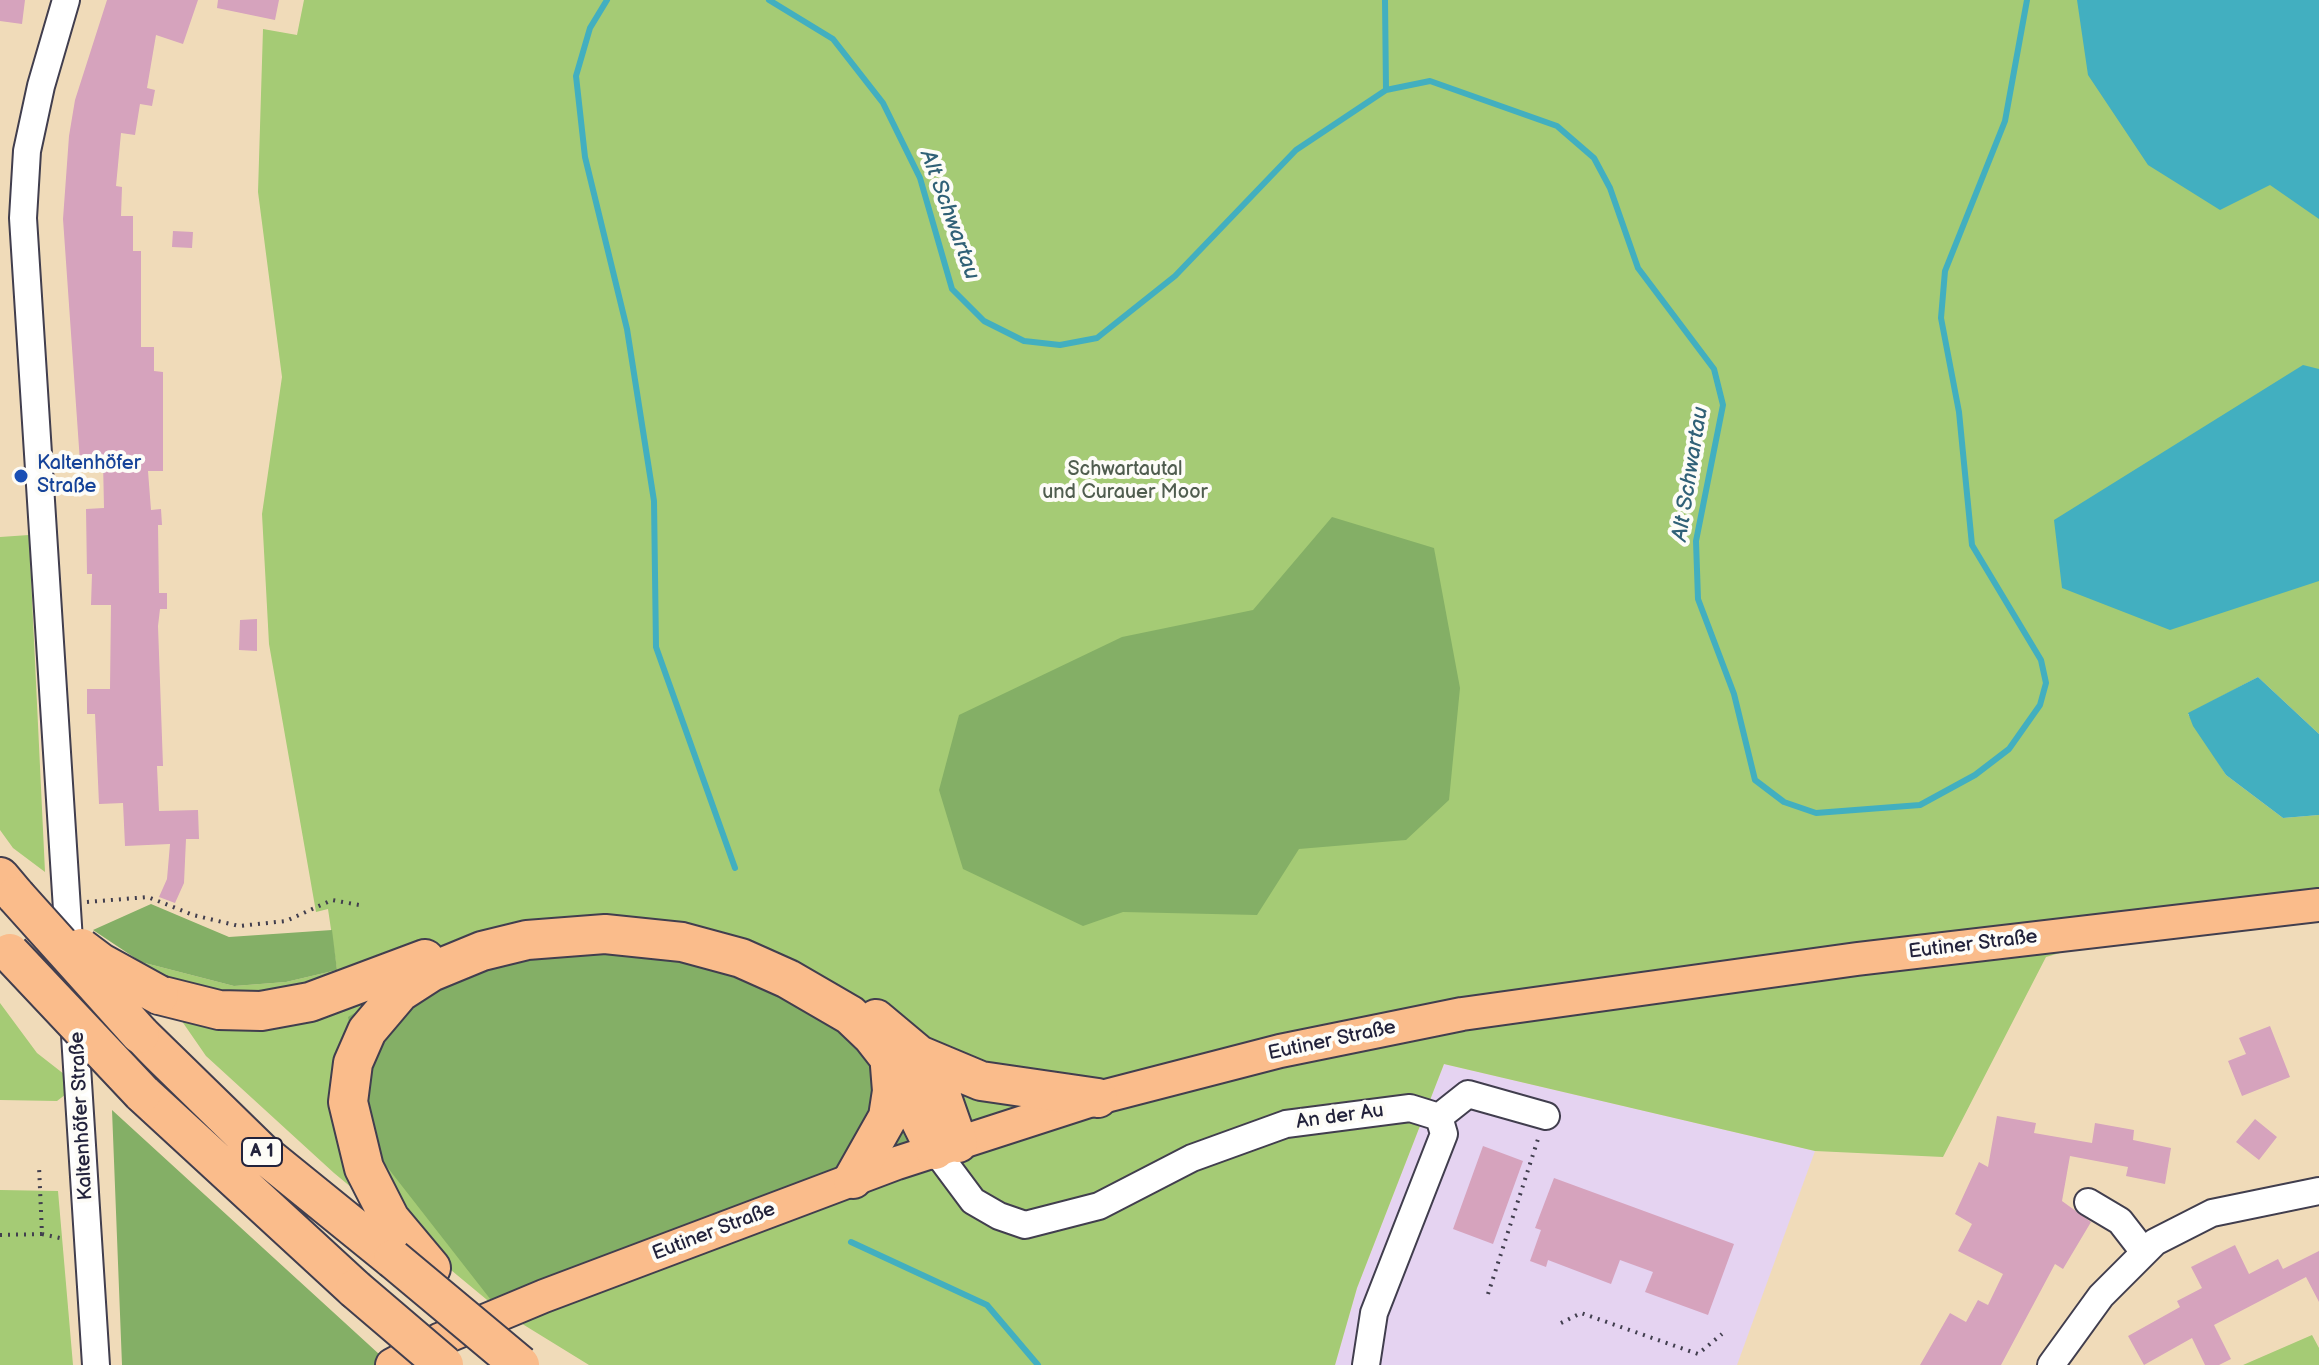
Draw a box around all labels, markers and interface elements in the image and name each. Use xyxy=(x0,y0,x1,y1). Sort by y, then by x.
water label: Alt Schwartau xyxy=(913,147,985,283)
water label: Alt Schwartau xyxy=(1667,405,1715,543)
place label: Kaltenhöfer Straße xyxy=(37,452,141,499)
park label: Schwartautal und Curauer Moor xyxy=(1042,458,1208,505)
marker: Kaltenhöfer Straße xyxy=(12,467,30,485)
street label: Eutiner Straße xyxy=(1907,925,2039,965)
street label: Eutiner Straße xyxy=(1266,1016,1398,1066)
street label: Kaltenhöfer Straße xyxy=(66,1031,98,1201)
street label: An der Au xyxy=(1295,1099,1385,1135)
road number: A 1 xyxy=(242,1138,282,1166)
street label: Eutiner Straße xyxy=(649,1198,779,1266)

